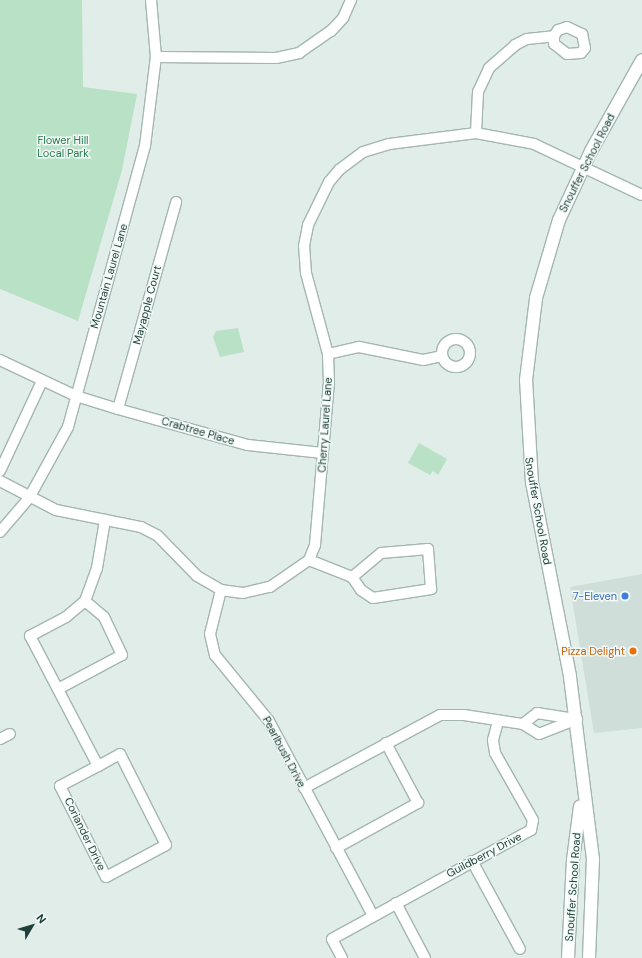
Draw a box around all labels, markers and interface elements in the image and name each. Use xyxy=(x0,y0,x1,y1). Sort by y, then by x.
street label: Snouffer School Road xyxy=(556,111,618,215)
park label: Flower Hill Local Park xyxy=(37,134,89,160)
street label: Mountain Laurel Lane xyxy=(88,222,130,330)
street label: Mayapple Court xyxy=(130,264,164,346)
street label: Cherry Laurel Lane xyxy=(315,377,335,473)
street label: Crabtree Place xyxy=(160,414,236,448)
street label: Snouffer School Road xyxy=(522,456,554,566)
place label: 7-Eleven xyxy=(573,589,617,603)
marker: 7-Eleven xyxy=(620,591,630,601)
place label: Pizza Delight xyxy=(561,644,625,658)
marker: Pizza Delight xyxy=(628,646,638,656)
street label: Pearlbush Drive xyxy=(260,714,308,790)
street label: Coriander Drive xyxy=(62,795,108,873)
street label: Guildberry Drive xyxy=(444,830,524,880)
street label: Snouffer School Road xyxy=(563,832,583,942)
north arrow xyxy=(12,906,52,946)
text: N xyxy=(33,911,49,926)

